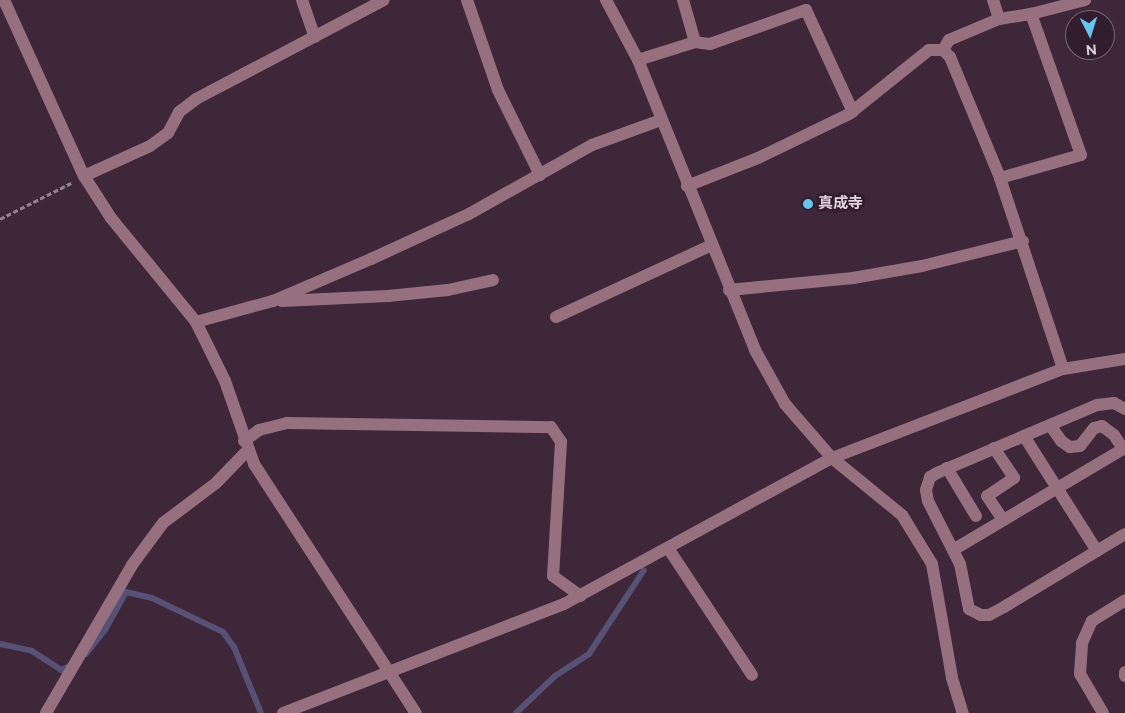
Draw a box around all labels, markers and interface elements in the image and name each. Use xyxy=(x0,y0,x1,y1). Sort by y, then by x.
north arrow xyxy=(1065,10,1115,60)
text: N xyxy=(1085,41,1097,58)
place label: 真成寺 xyxy=(818,195,863,213)
marker: 真成寺 xyxy=(802,198,814,210)

